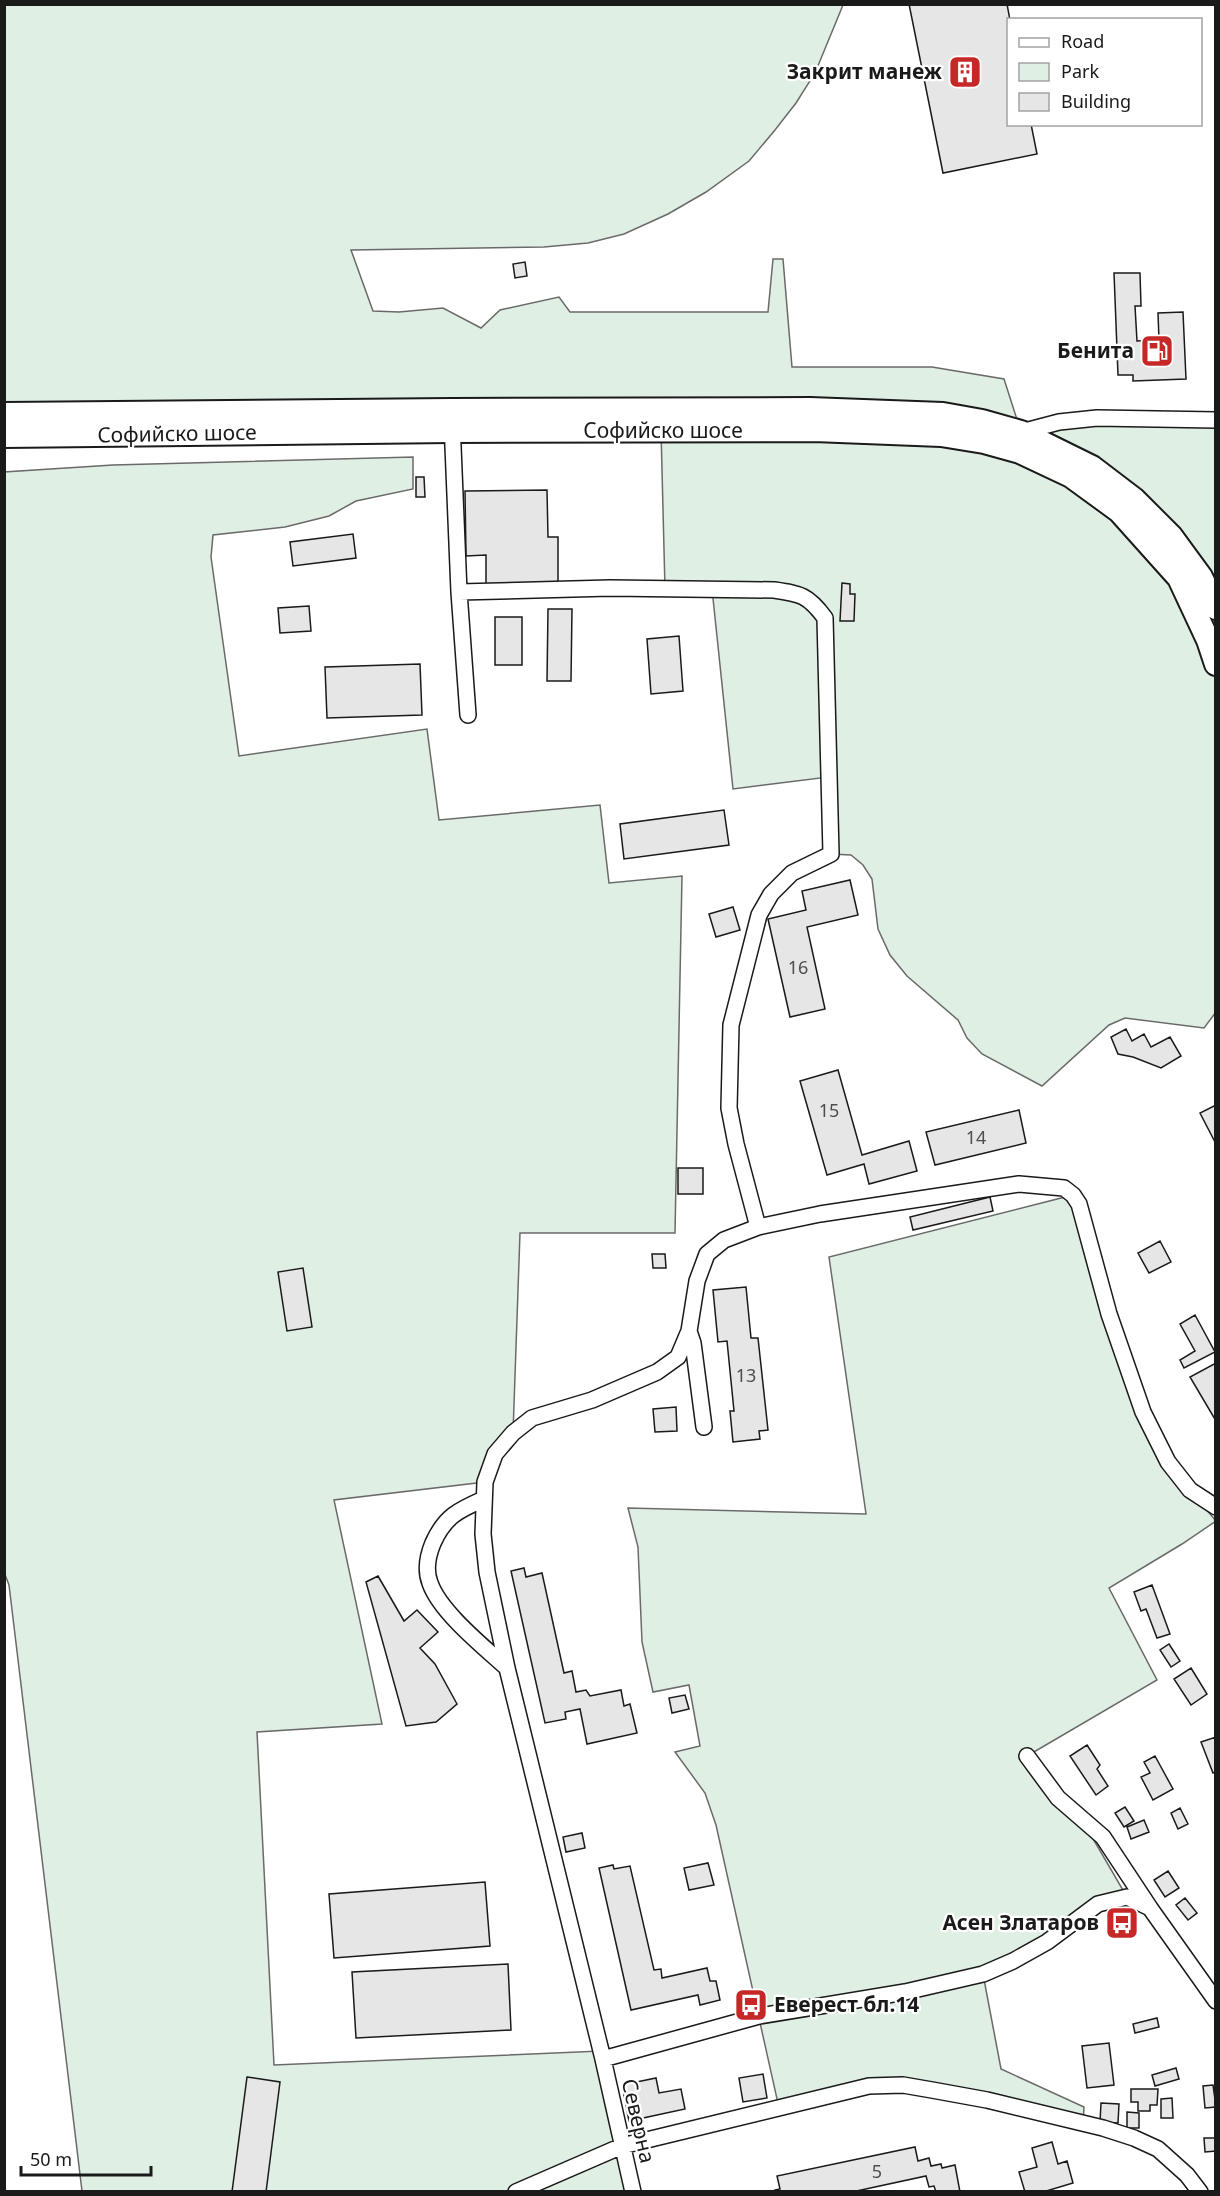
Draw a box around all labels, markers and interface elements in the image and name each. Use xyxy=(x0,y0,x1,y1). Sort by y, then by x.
legend xyxy=(1007,18,1202,126)
text: Road xyxy=(1061,29,1104,53)
building icon: Закрит манеж xyxy=(947,54,983,90)
place label: Закрит манеж xyxy=(787,57,943,85)
text: Park xyxy=(1061,59,1099,83)
text: Building xyxy=(1061,89,1131,113)
fuel station icon: Бенита xyxy=(1139,333,1175,369)
place label: Бенита xyxy=(1057,336,1134,364)
street label: Софийско шосе xyxy=(583,416,743,444)
street label: Софийско шосе xyxy=(97,418,257,448)
house number: 16 xyxy=(788,955,808,979)
house number: 15 xyxy=(819,1098,839,1122)
house number: 14 xyxy=(966,1125,986,1149)
house number: 13 xyxy=(736,1363,756,1387)
bus stop icon: Асен Златаров xyxy=(1104,1905,1140,1941)
place label: Асен Златаров xyxy=(943,1908,1099,1936)
bus stop icon: Еверест бл.14 xyxy=(733,1987,769,2023)
place label: Еверест бл.14 xyxy=(774,1990,919,2018)
street label: Северна xyxy=(616,2076,662,2166)
scale bar xyxy=(21,2139,152,2177)
text: 50 m xyxy=(30,2147,72,2171)
house number: 5 xyxy=(872,2159,882,2183)

